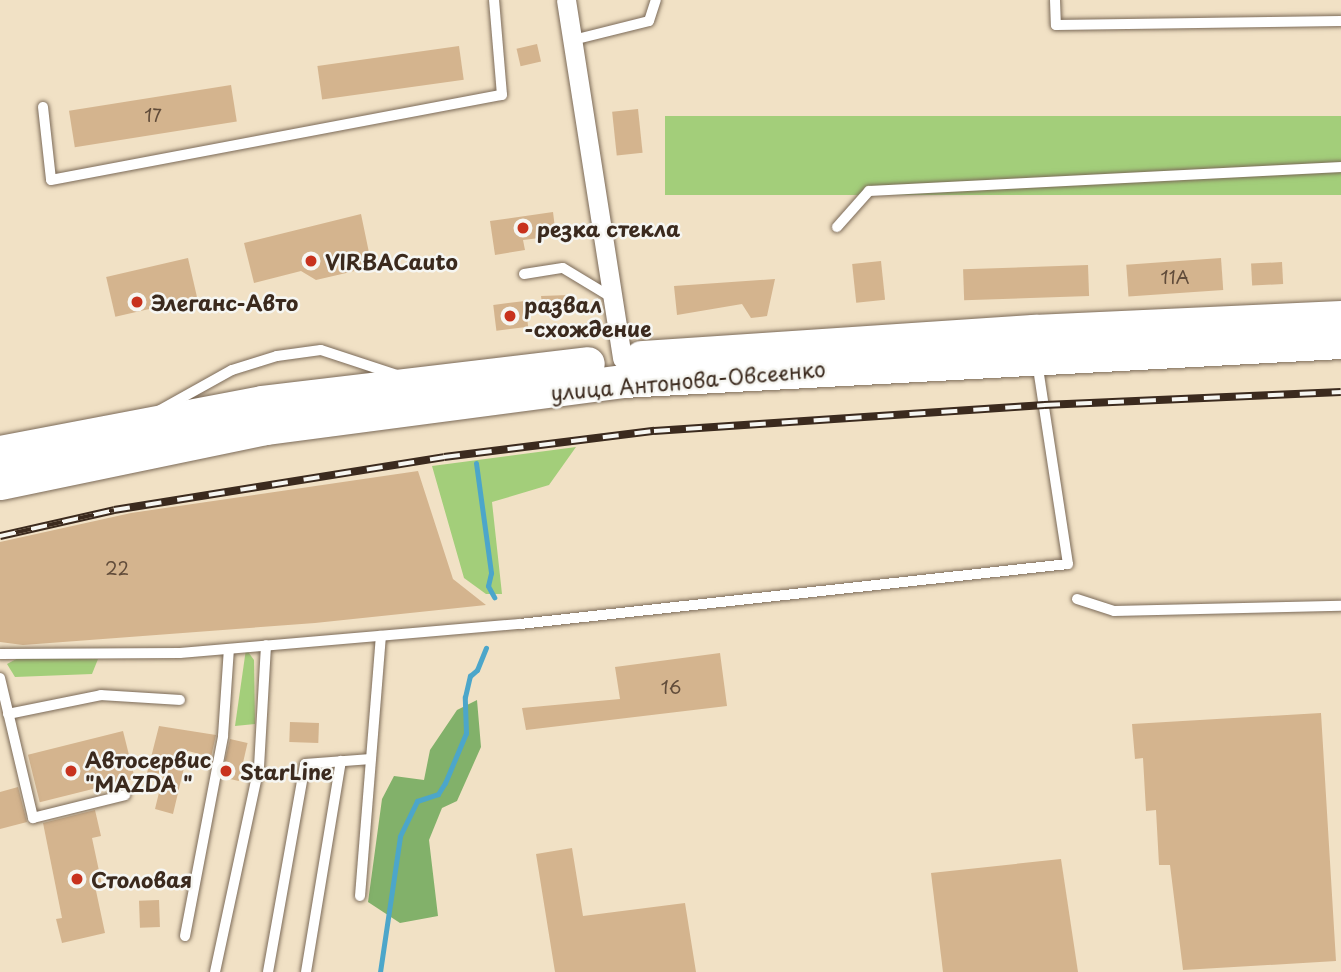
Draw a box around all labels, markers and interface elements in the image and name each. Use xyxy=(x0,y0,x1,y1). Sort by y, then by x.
house number: 17 xyxy=(144,104,162,126)
place label: резка стекла xyxy=(537,215,680,241)
marker: резка стекла xyxy=(515,220,531,236)
place label: VIRBACauto xyxy=(325,248,458,274)
marker: VIRBACauto xyxy=(303,253,319,269)
house number: 11А xyxy=(1161,266,1189,288)
place label: Элеганс-Авто xyxy=(151,289,298,315)
place label: развал -схождение xyxy=(524,291,652,341)
marker: Элеганс-Авто xyxy=(129,294,145,310)
marker: развал -схождение xyxy=(502,308,518,324)
street label: улица Антонова-Овсеенко xyxy=(549,355,827,405)
house number: 22 xyxy=(105,557,129,579)
house number: 16 xyxy=(661,676,681,698)
place label: Автосервис "MAZDA " xyxy=(85,746,211,796)
place label: StarLine xyxy=(240,758,333,784)
marker: Автосервис "MAZDA " xyxy=(63,763,79,779)
marker: StarLine xyxy=(218,763,234,779)
place label: Столовая xyxy=(91,866,192,892)
marker: Столовая xyxy=(69,871,85,887)

